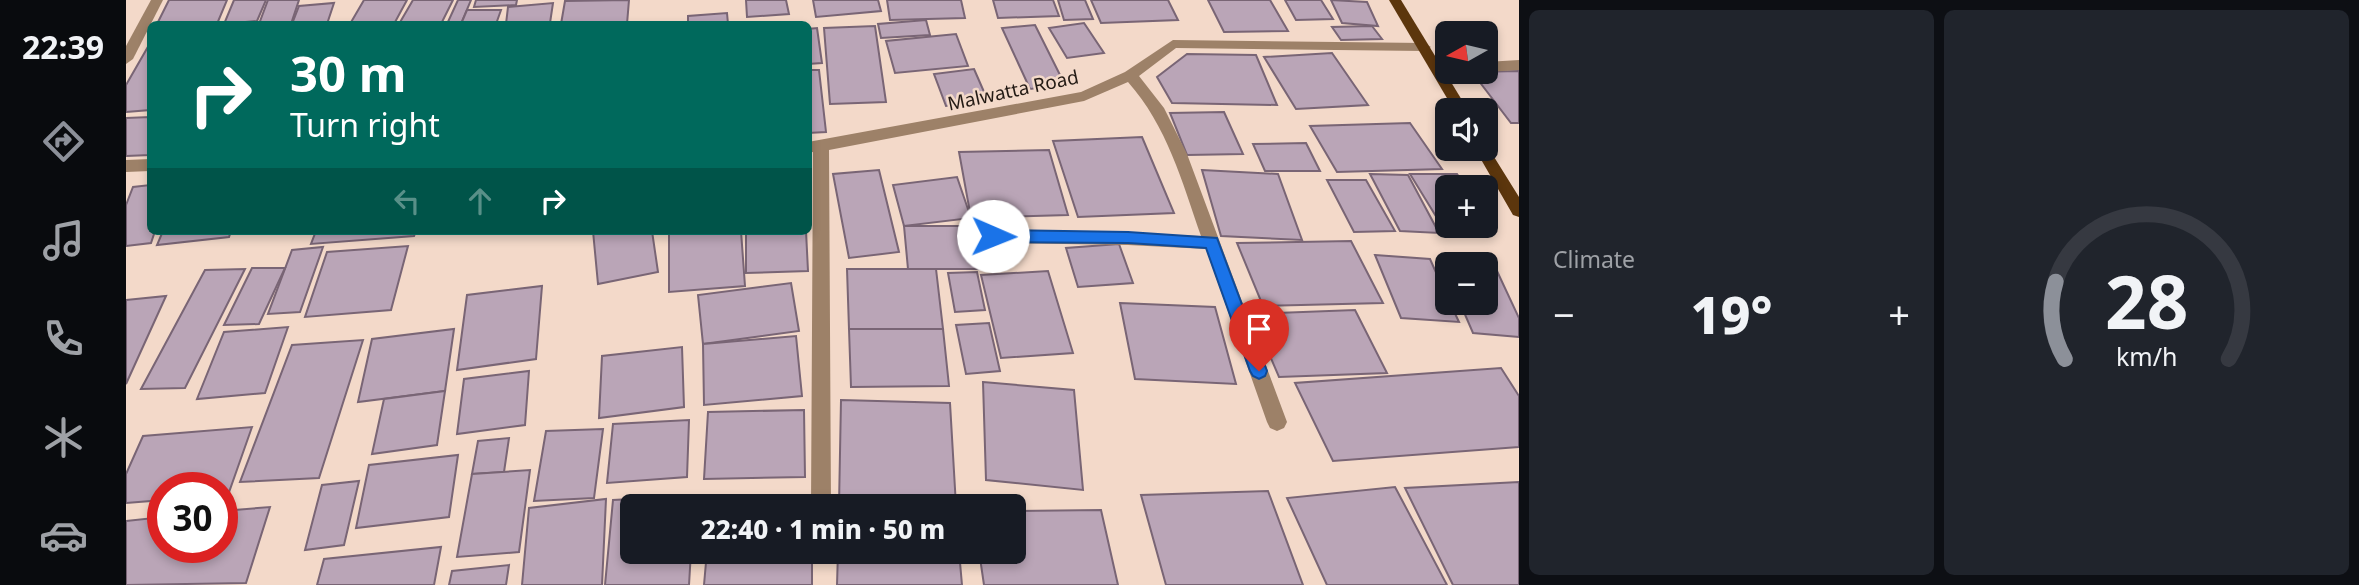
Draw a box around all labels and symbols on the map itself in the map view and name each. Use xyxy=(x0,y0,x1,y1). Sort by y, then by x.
north arrow xyxy=(1435,21,1498,84)
street label: Malwatta Road xyxy=(945,63,1081,117)
position arrow xyxy=(956,199,1030,273)
pin xyxy=(1229,299,1289,371)
speed limit sign: 30 xyxy=(147,472,238,563)

